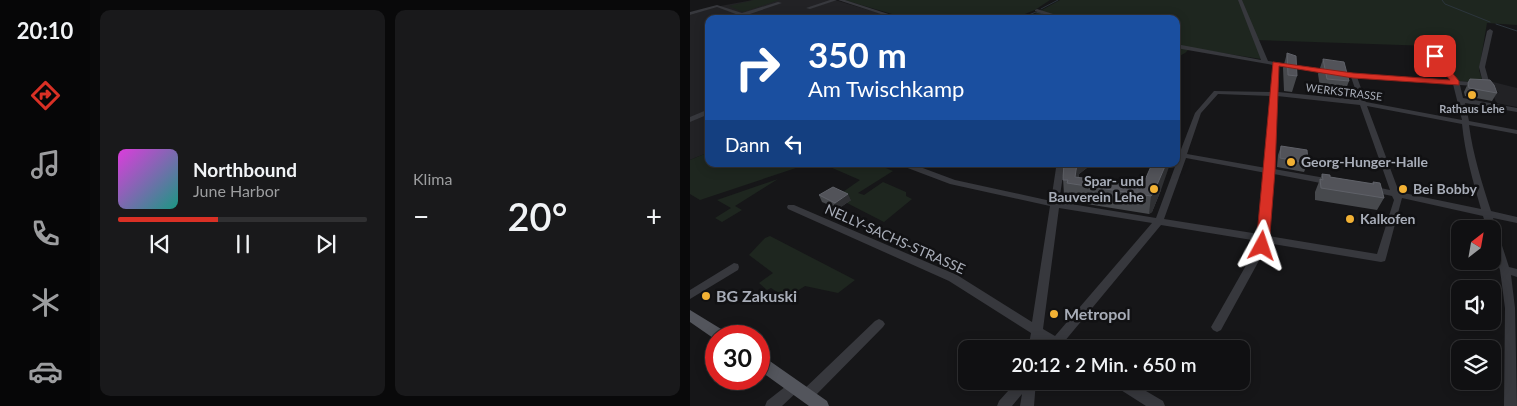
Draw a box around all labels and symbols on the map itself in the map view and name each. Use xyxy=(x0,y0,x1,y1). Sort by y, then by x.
pin xyxy=(1414,35,1456,77)
street label: WERKSTRASSE xyxy=(1305,80,1383,103)
marker: Rathaus Lehe xyxy=(1466,89,1478,101)
place label: Rathaus Lehe xyxy=(1439,102,1505,115)
place label: Georg-Hunger-Halle xyxy=(1301,153,1429,170)
marker: Georg-Hunger-Halle xyxy=(1285,156,1297,168)
place label: Spar- und Bauverein Lehe xyxy=(1048,172,1145,205)
place label: Bei Bobby xyxy=(1413,180,1477,197)
marker: Spar- und Bauverein Lehe xyxy=(1148,183,1160,195)
marker: Bei Bobby xyxy=(1397,183,1409,195)
street label: NELLY-SACHS-STRASSE xyxy=(822,200,968,277)
place label: Kalkofen xyxy=(1360,210,1415,227)
marker: Kalkofen xyxy=(1344,213,1356,225)
position arrow xyxy=(1235,219,1287,271)
north arrow xyxy=(1451,220,1501,270)
place label: BG Zakuski xyxy=(716,286,797,305)
marker: BG Zakuski xyxy=(700,290,712,302)
place label: Metropol xyxy=(1064,304,1130,323)
marker: Metropol xyxy=(1048,308,1060,320)
speed limit sign: 30 xyxy=(705,325,770,390)

